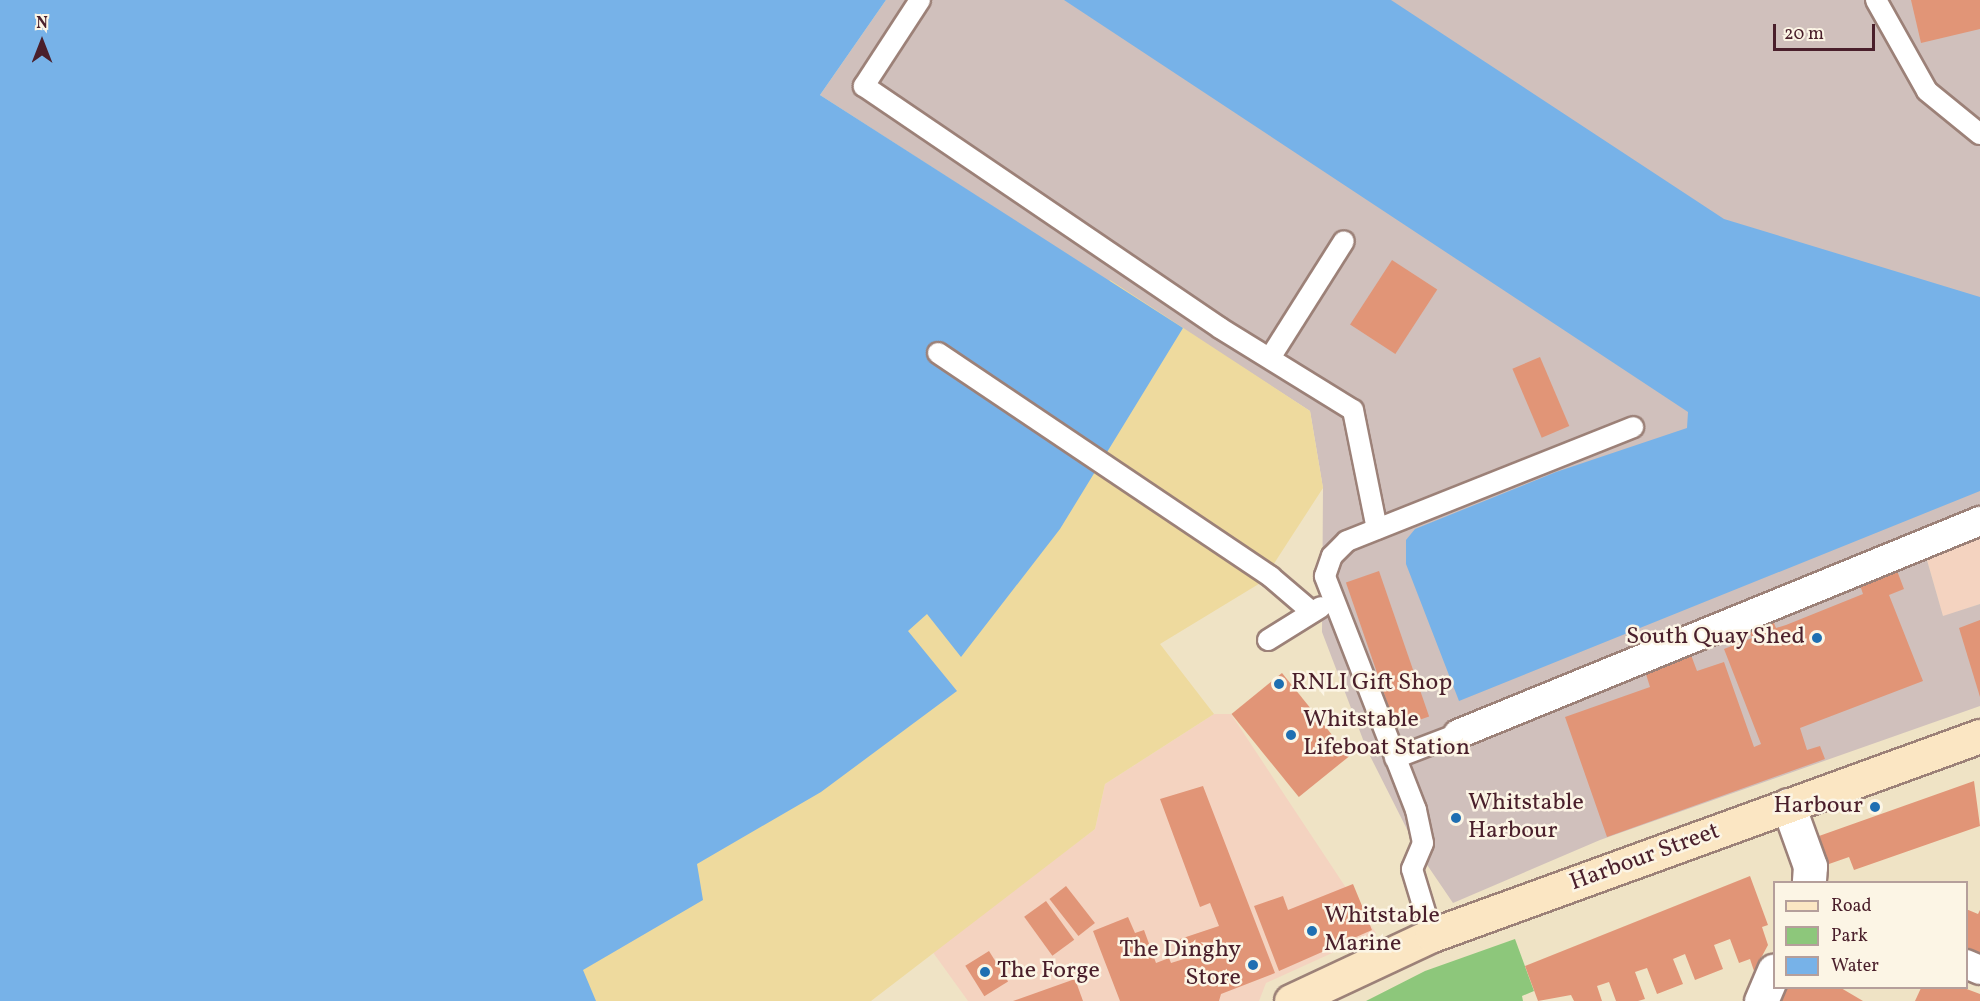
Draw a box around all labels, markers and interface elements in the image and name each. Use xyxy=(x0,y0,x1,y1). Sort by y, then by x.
north arrow xyxy=(12,12,72,72)
scale bar xyxy=(1776,12,1878,50)
text: N xyxy=(36,13,48,35)
text: 20 m xyxy=(1784,22,1824,47)
place label: South Quay Shed xyxy=(1625,624,1805,652)
marker: South Quay Shed xyxy=(1810,631,1824,645)
place label: RNLI Gift Shop xyxy=(1291,670,1452,698)
marker: RNLI Gift Shop xyxy=(1272,677,1286,691)
place label: Whitstable Lifeboat Station xyxy=(1303,707,1470,763)
marker: Whitstable Lifeboat Station xyxy=(1284,728,1298,742)
place label: Whitstable Harbour xyxy=(1468,790,1584,846)
place label: Harbour xyxy=(1773,793,1863,821)
marker: Harbour xyxy=(1868,800,1882,814)
marker: Whitstable Harbour xyxy=(1449,811,1463,825)
street label: Harbour Street xyxy=(1566,818,1724,898)
legend xyxy=(1773,881,1968,989)
text: Road xyxy=(1831,894,1872,919)
place label: Whitstable Marine xyxy=(1324,903,1440,959)
marker: Whitstable Marine xyxy=(1305,924,1319,938)
text: Park xyxy=(1831,924,1868,949)
place label: The Dinghy Store xyxy=(1119,937,1241,993)
text: Water xyxy=(1831,954,1879,979)
place label: The Forge xyxy=(997,958,1100,986)
marker: The Dinghy Store xyxy=(1246,958,1260,972)
marker: The Forge xyxy=(978,965,992,979)

